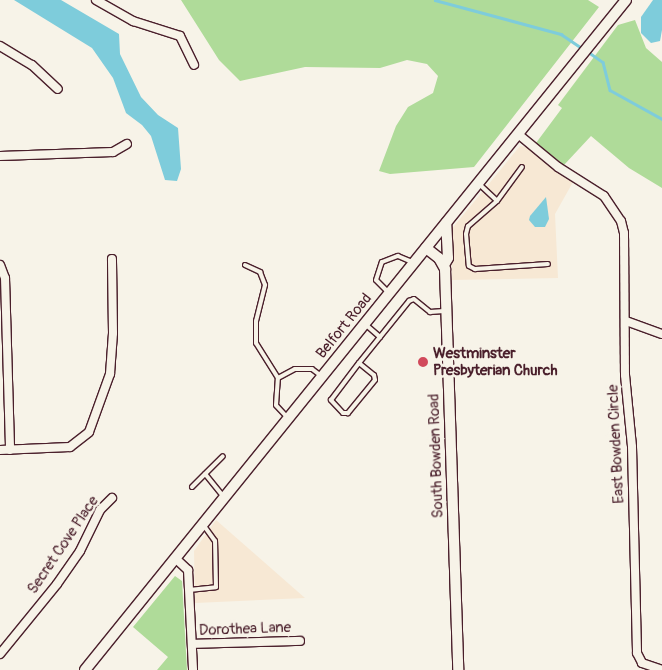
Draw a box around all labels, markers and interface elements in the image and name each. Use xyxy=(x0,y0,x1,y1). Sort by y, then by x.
street label: Belfort Road xyxy=(312,290,376,362)
place label: Westminster Presbyterian Church xyxy=(433,344,557,379)
marker: Westminster Presbyterian Church xyxy=(417,356,429,368)
street label: East Bowden Circle xyxy=(604,384,628,504)
street label: South Bowden Road xyxy=(425,393,447,519)
street label: Secret Cove Place xyxy=(24,493,102,597)
street label: Dorothea Lane xyxy=(199,618,291,640)

